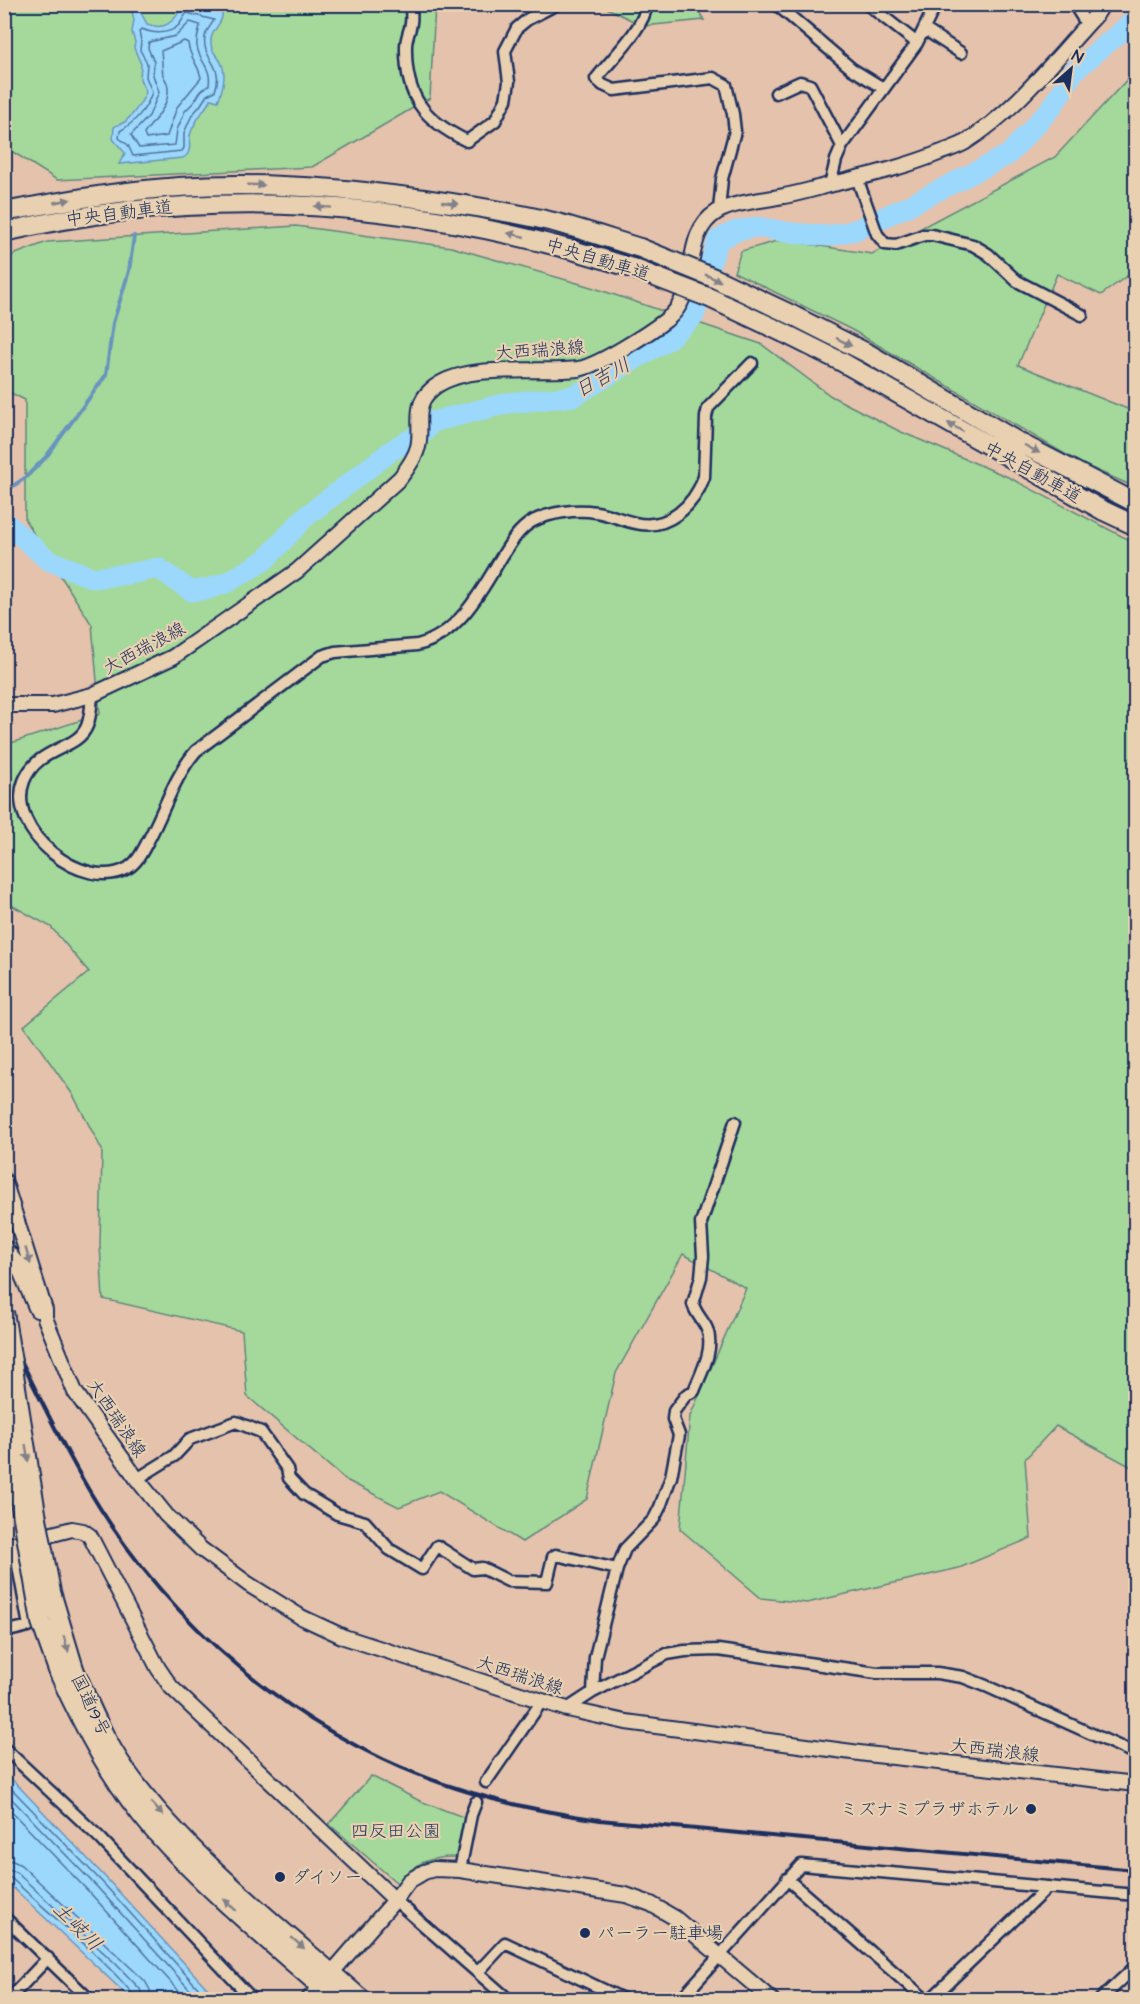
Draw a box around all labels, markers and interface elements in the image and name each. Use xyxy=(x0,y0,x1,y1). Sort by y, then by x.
north arrow xyxy=(1041,39,1101,99)
text: N xyxy=(1068,45,1087,69)
one-way arrow xyxy=(246,181,265,190)
street label: 中央自動車道 xyxy=(64,195,174,232)
one-way arrow xyxy=(53,196,72,205)
one-way arrow xyxy=(441,198,460,207)
one-way arrow xyxy=(313,202,332,212)
one-way arrow xyxy=(506,230,525,239)
street label: 中央自動車道 xyxy=(543,232,653,287)
one-way arrow xyxy=(705,274,722,283)
street label: 大西瑞浪線 xyxy=(494,335,586,366)
one-way arrow xyxy=(836,337,853,347)
water label: 日吉川 xyxy=(569,351,636,405)
one-way arrow xyxy=(947,422,963,433)
street label: 中央自動車道 xyxy=(979,435,1086,510)
one-way arrow xyxy=(1024,444,1041,454)
street label: 大西瑞浪線 xyxy=(99,616,190,681)
one-way arrow xyxy=(24,1247,33,1265)
street label: 大西瑞浪線 xyxy=(81,1374,152,1463)
one-way arrow xyxy=(22,1444,31,1463)
one-way arrow xyxy=(62,1635,71,1653)
street label: 大西瑞浪線 xyxy=(473,1650,567,1701)
street label: 国道19号 xyxy=(65,1670,116,1741)
street label: 大西瑞浪線 xyxy=(949,1733,1041,1768)
place label: ミズナミプラザホテル xyxy=(840,1797,1019,1822)
one-way arrow xyxy=(150,1801,163,1816)
marker: ミズナミプラザホテル xyxy=(1024,1802,1038,1816)
park label: 四反田公園 xyxy=(351,1819,441,1844)
place label: ダイソー xyxy=(292,1865,362,1890)
marker: ダイソー xyxy=(273,1870,287,1884)
water label: 土岐川 xyxy=(46,1896,108,1958)
one-way arrow xyxy=(222,1898,237,1912)
place label: パーラー駐車場 xyxy=(597,1921,723,1946)
marker: パーラー駐車場 xyxy=(578,1926,592,1940)
one-way arrow xyxy=(290,1936,305,1949)

